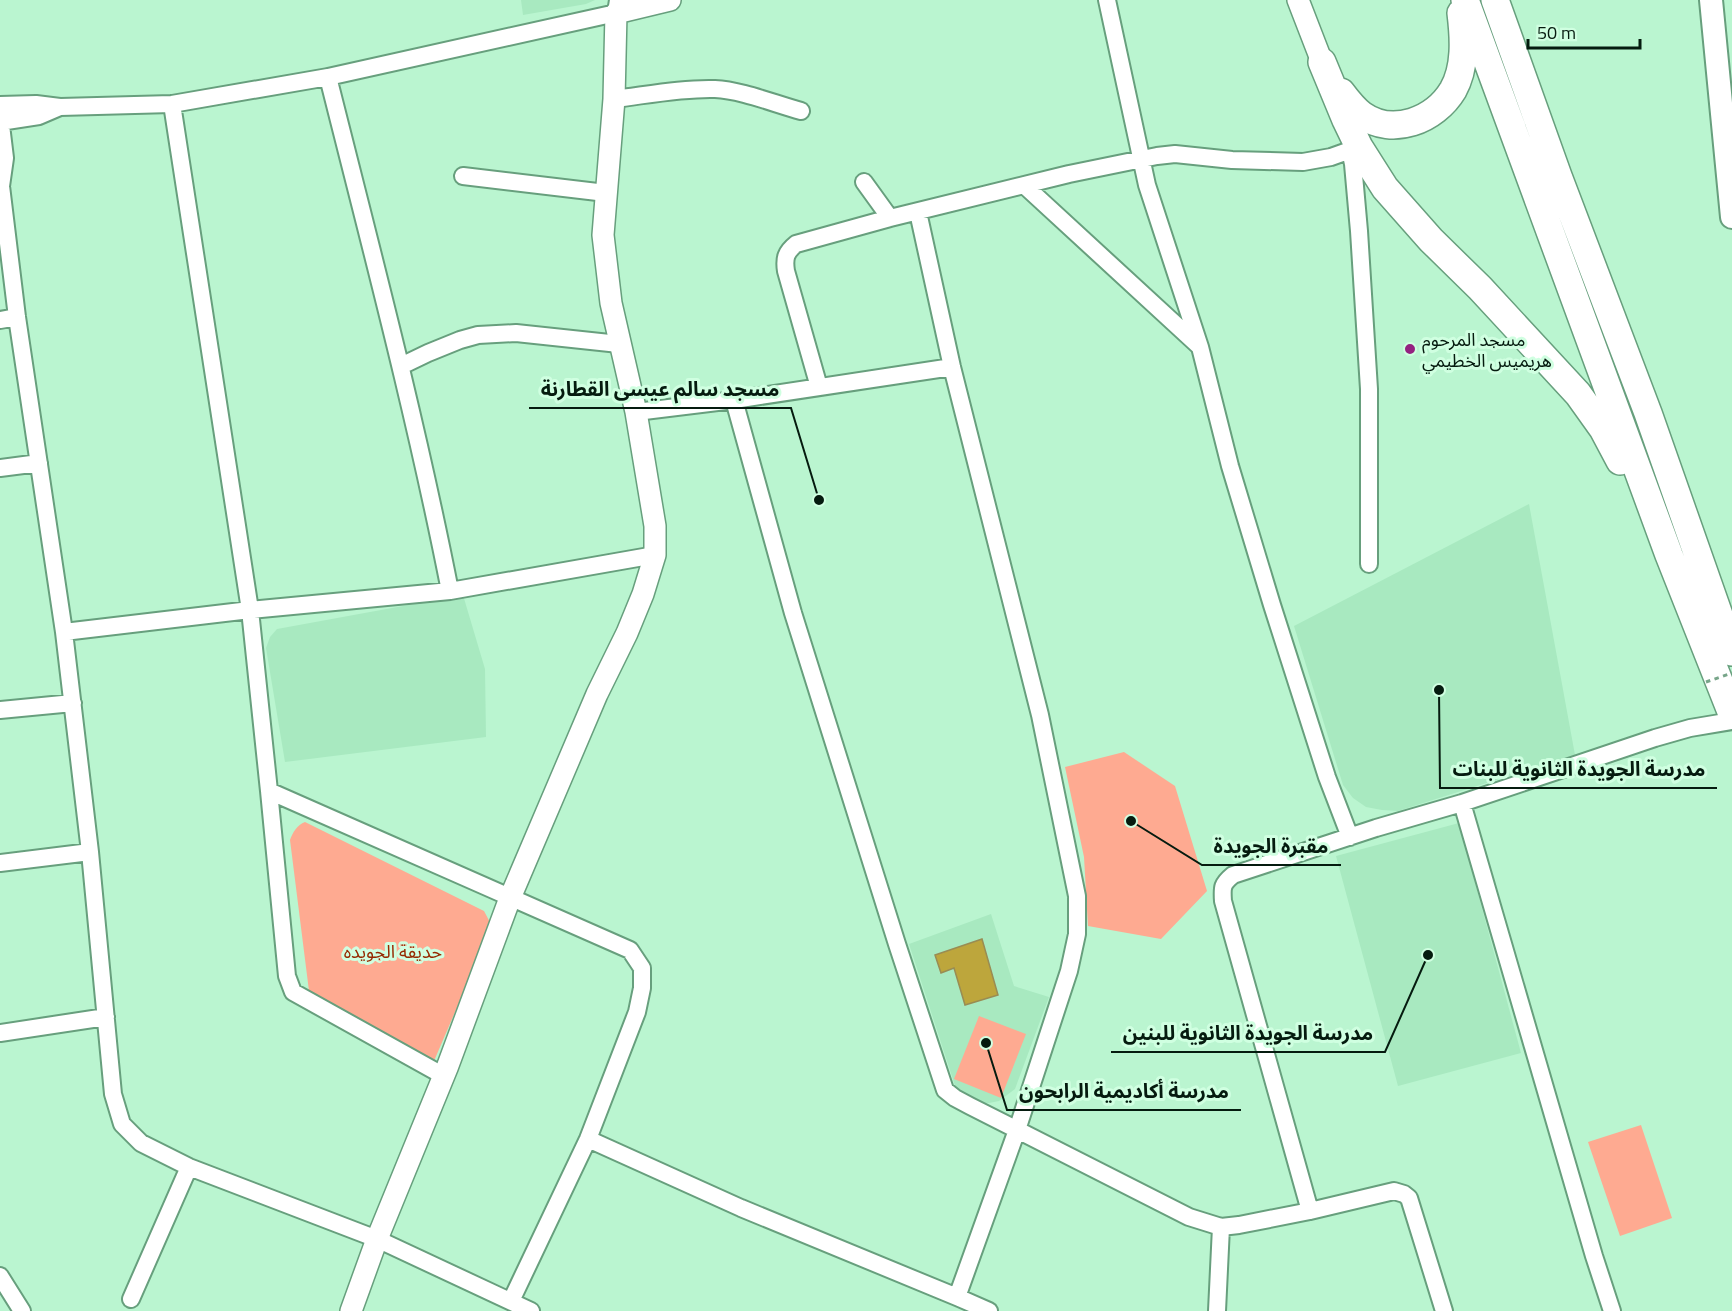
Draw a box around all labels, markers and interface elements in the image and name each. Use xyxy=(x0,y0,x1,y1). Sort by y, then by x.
scale bar xyxy=(1528,12,1640,50)
text: 50 m xyxy=(1537,19,1576,46)
place label: مسجد المرحوم هريميس الخطيمي xyxy=(1422,326,1552,374)
marker: مسجد المرحوم هريميس الخطيمي xyxy=(1403,342,1417,356)
callout: مسجد سالم عيسى القطارنة xyxy=(529,370,791,408)
text: مسجد سالم عيسى القطارنة xyxy=(541,373,779,404)
callout: مدرسة الجويدة الثانوية للبنات xyxy=(1440,750,1717,788)
text: مدرسة الجويدة الثانوية للبنات xyxy=(1452,753,1706,784)
callout: مقبرة الجويدة xyxy=(1202,827,1341,865)
text: مقبرة الجويدة xyxy=(1214,830,1328,861)
park label: حديقة الجويده xyxy=(344,938,442,965)
callout: مدرسة الجويدة الثانوية للبنين xyxy=(1111,1014,1385,1052)
text: مدرسة الجويدة الثانوية للبنين xyxy=(1123,1017,1373,1048)
callout: مدرسة أكاديمية الرابحون xyxy=(1007,1072,1241,1110)
text: مدرسة أكاديمية الرابحون xyxy=(1019,1075,1229,1106)

